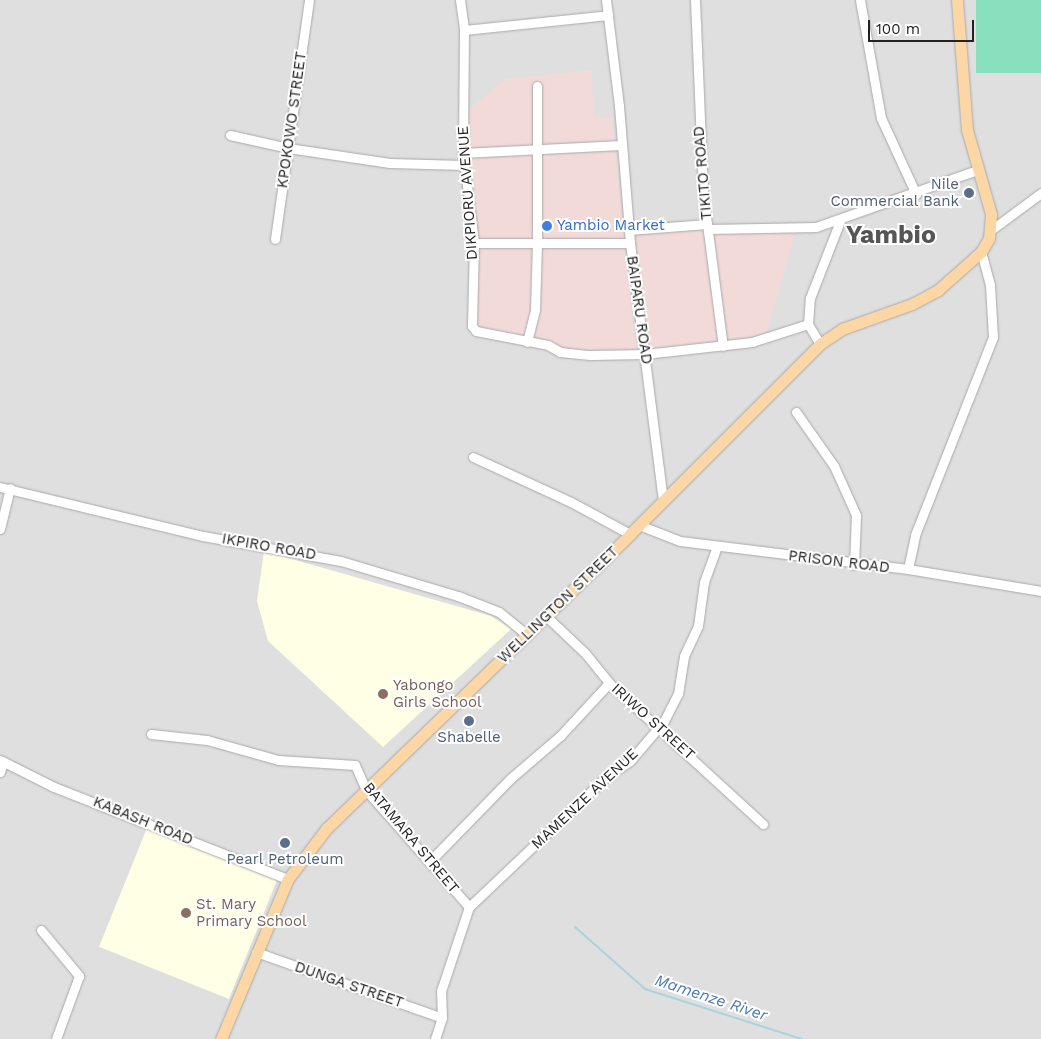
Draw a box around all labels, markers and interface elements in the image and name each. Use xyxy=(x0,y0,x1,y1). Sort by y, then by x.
scale bar xyxy=(871,10,977,42)
text: 100 m xyxy=(876,20,920,38)
street label: KPOKOWO STREET xyxy=(274,51,310,189)
street label: DIKPIORU AVENUE xyxy=(454,125,482,261)
street label: TIKITO ROAD xyxy=(690,125,716,221)
place label: Nile Commercial Bank xyxy=(830,175,959,210)
marker: Nile Commercial Bank xyxy=(963,187,975,199)
place label: Yambio Market xyxy=(557,217,665,235)
marker: Yambio Market xyxy=(541,220,553,232)
district label: Yambio xyxy=(846,220,936,250)
street label: BAIPARU ROAD xyxy=(622,255,656,365)
street label: IKPIRO ROAD xyxy=(220,530,318,564)
street label: WELLINGTON STREET xyxy=(494,543,622,667)
street label: PRISON ROAD xyxy=(787,547,891,577)
place label: Yabongo Girls School xyxy=(393,676,481,711)
street label: IRIWO STREET xyxy=(608,680,698,764)
marker: Yabongo Girls School xyxy=(377,688,389,700)
marker: Shabelle xyxy=(463,715,475,727)
place label: Shabelle xyxy=(437,729,501,747)
street label: MAMENZE AVENUE xyxy=(528,745,642,853)
street label: BATAMARA STREET xyxy=(359,779,463,897)
street label: KABASH ROAD xyxy=(90,793,196,849)
marker: Pearl Petroleum xyxy=(279,837,291,849)
place label: Pearl Petroleum xyxy=(226,851,344,869)
place label: St. Mary Primary School xyxy=(196,895,307,930)
marker: St. Mary Primary School xyxy=(180,907,192,919)
street label: DUNGA STREET xyxy=(292,958,406,1012)
water label: Mamenze River xyxy=(652,971,770,1025)

